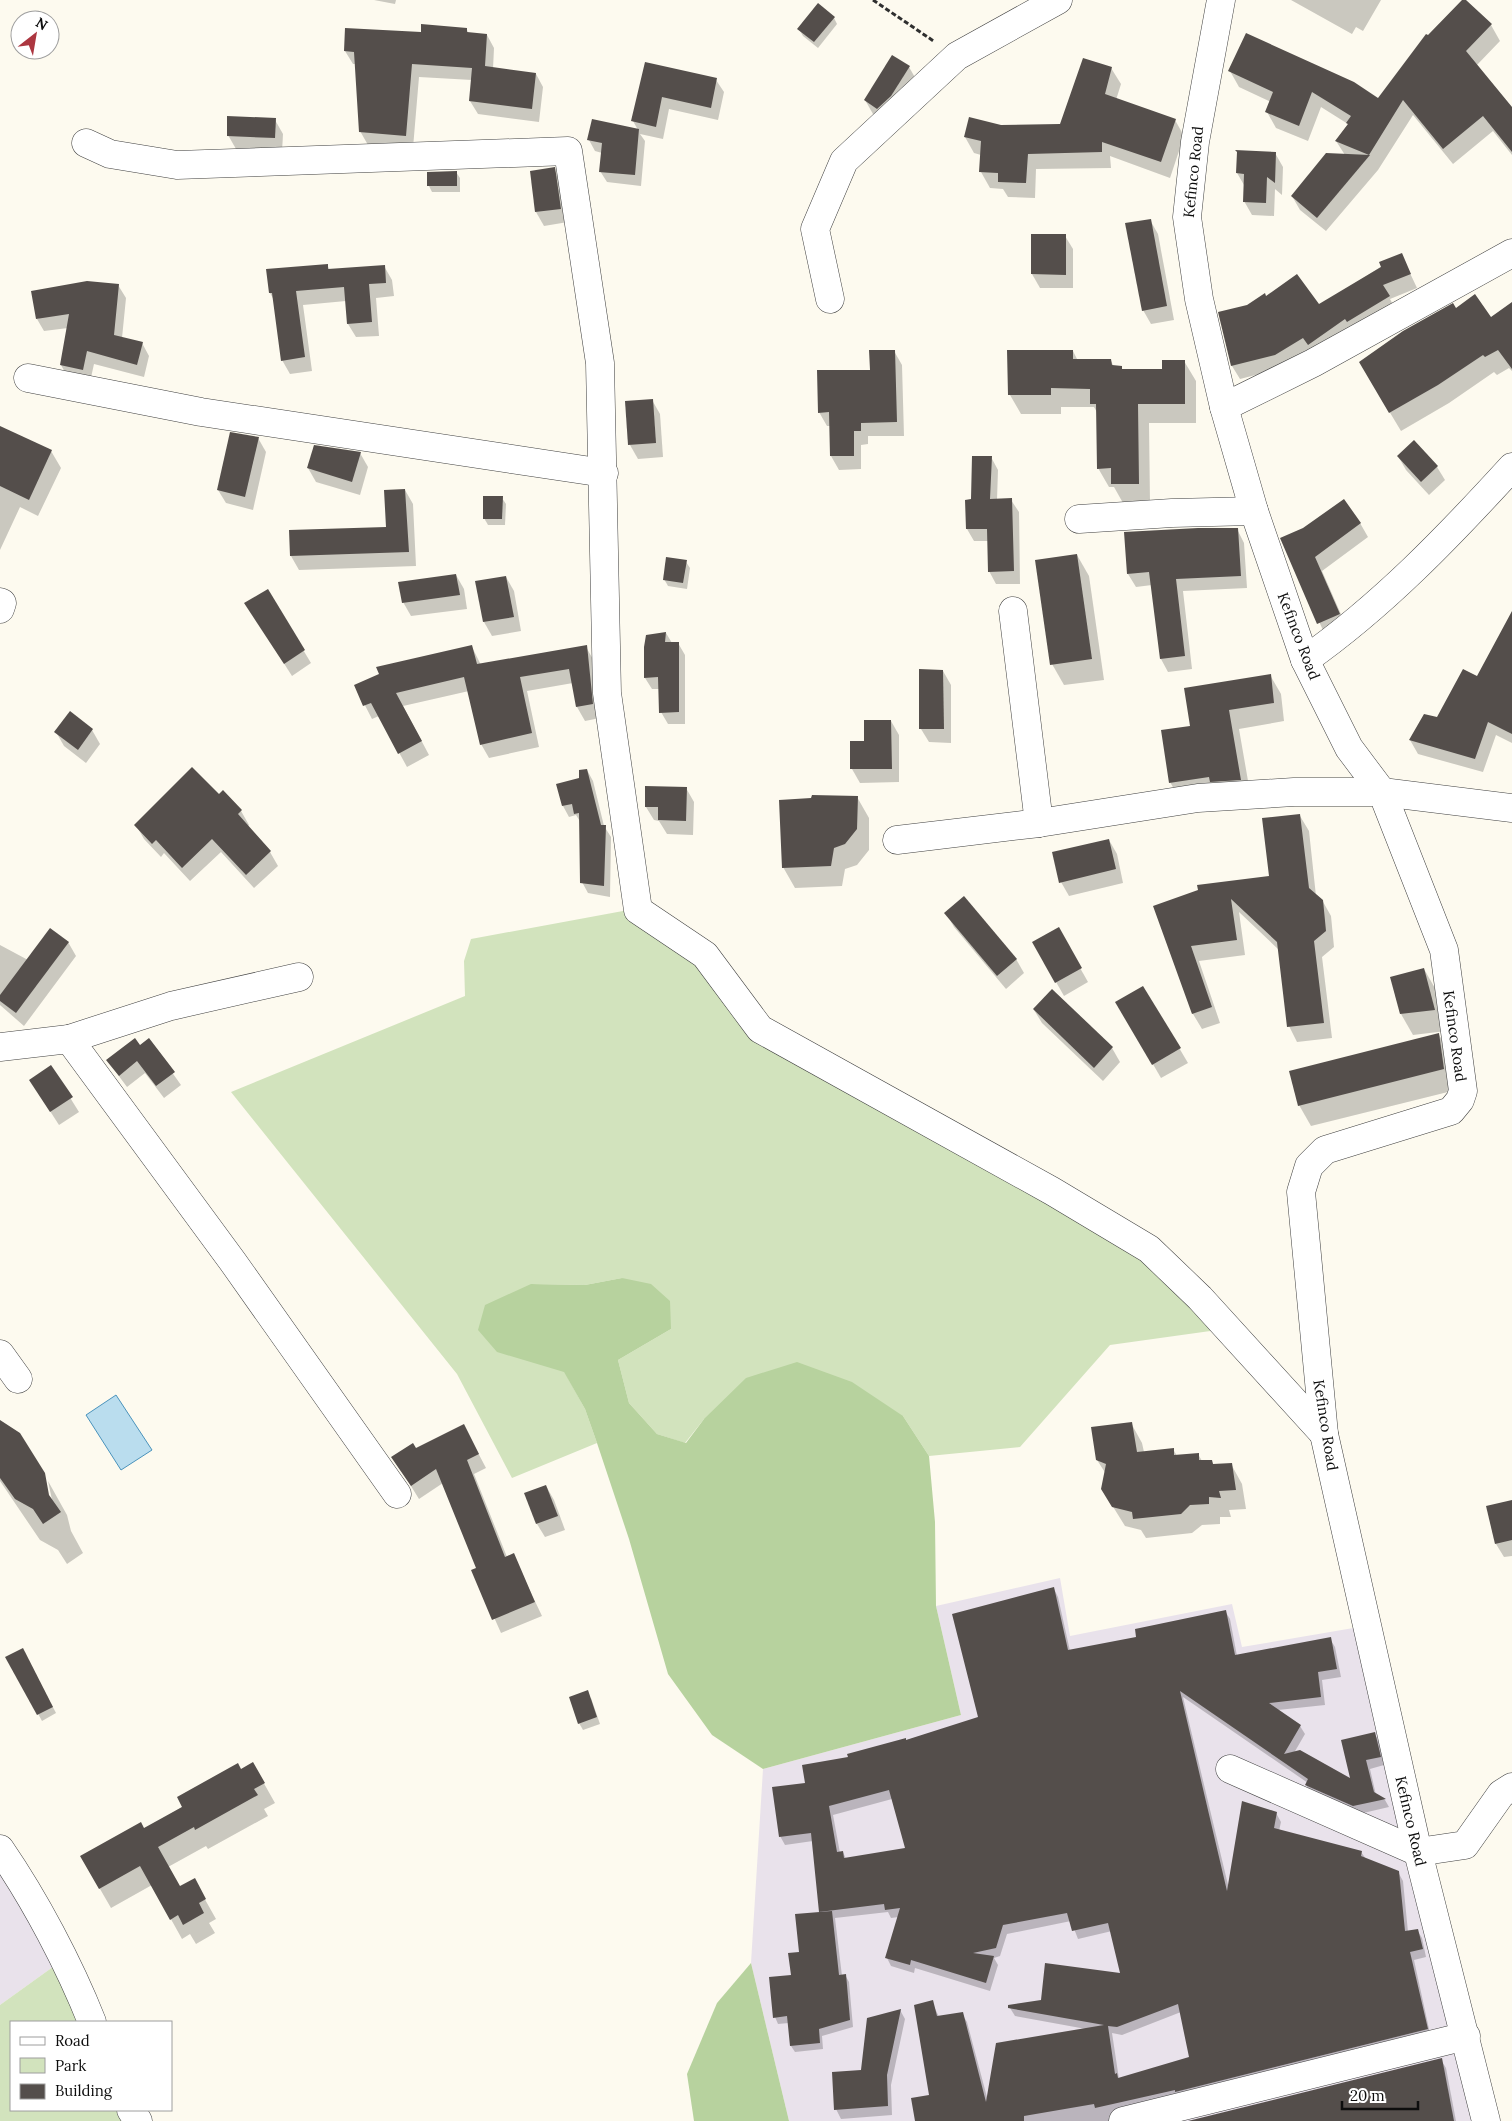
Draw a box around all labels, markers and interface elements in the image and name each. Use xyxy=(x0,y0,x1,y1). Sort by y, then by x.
north arrow xyxy=(10,10,60,60)
text: N xyxy=(32,13,51,34)
street label: Kefinco Road xyxy=(1179,125,1207,219)
street label: Kefinco Road xyxy=(1274,590,1324,682)
street label: Kefinco Road xyxy=(1439,989,1471,1083)
street label: Kefinco Road xyxy=(1309,1378,1343,1472)
street label: Kefinco Road xyxy=(1391,1774,1431,1868)
legend xyxy=(10,2021,172,2111)
text: Road xyxy=(55,2031,90,2050)
text: Park xyxy=(55,2056,86,2075)
scale bar xyxy=(1342,2078,1418,2110)
text: Building xyxy=(55,2081,113,2100)
text: 20 m xyxy=(1350,2086,1385,2105)

